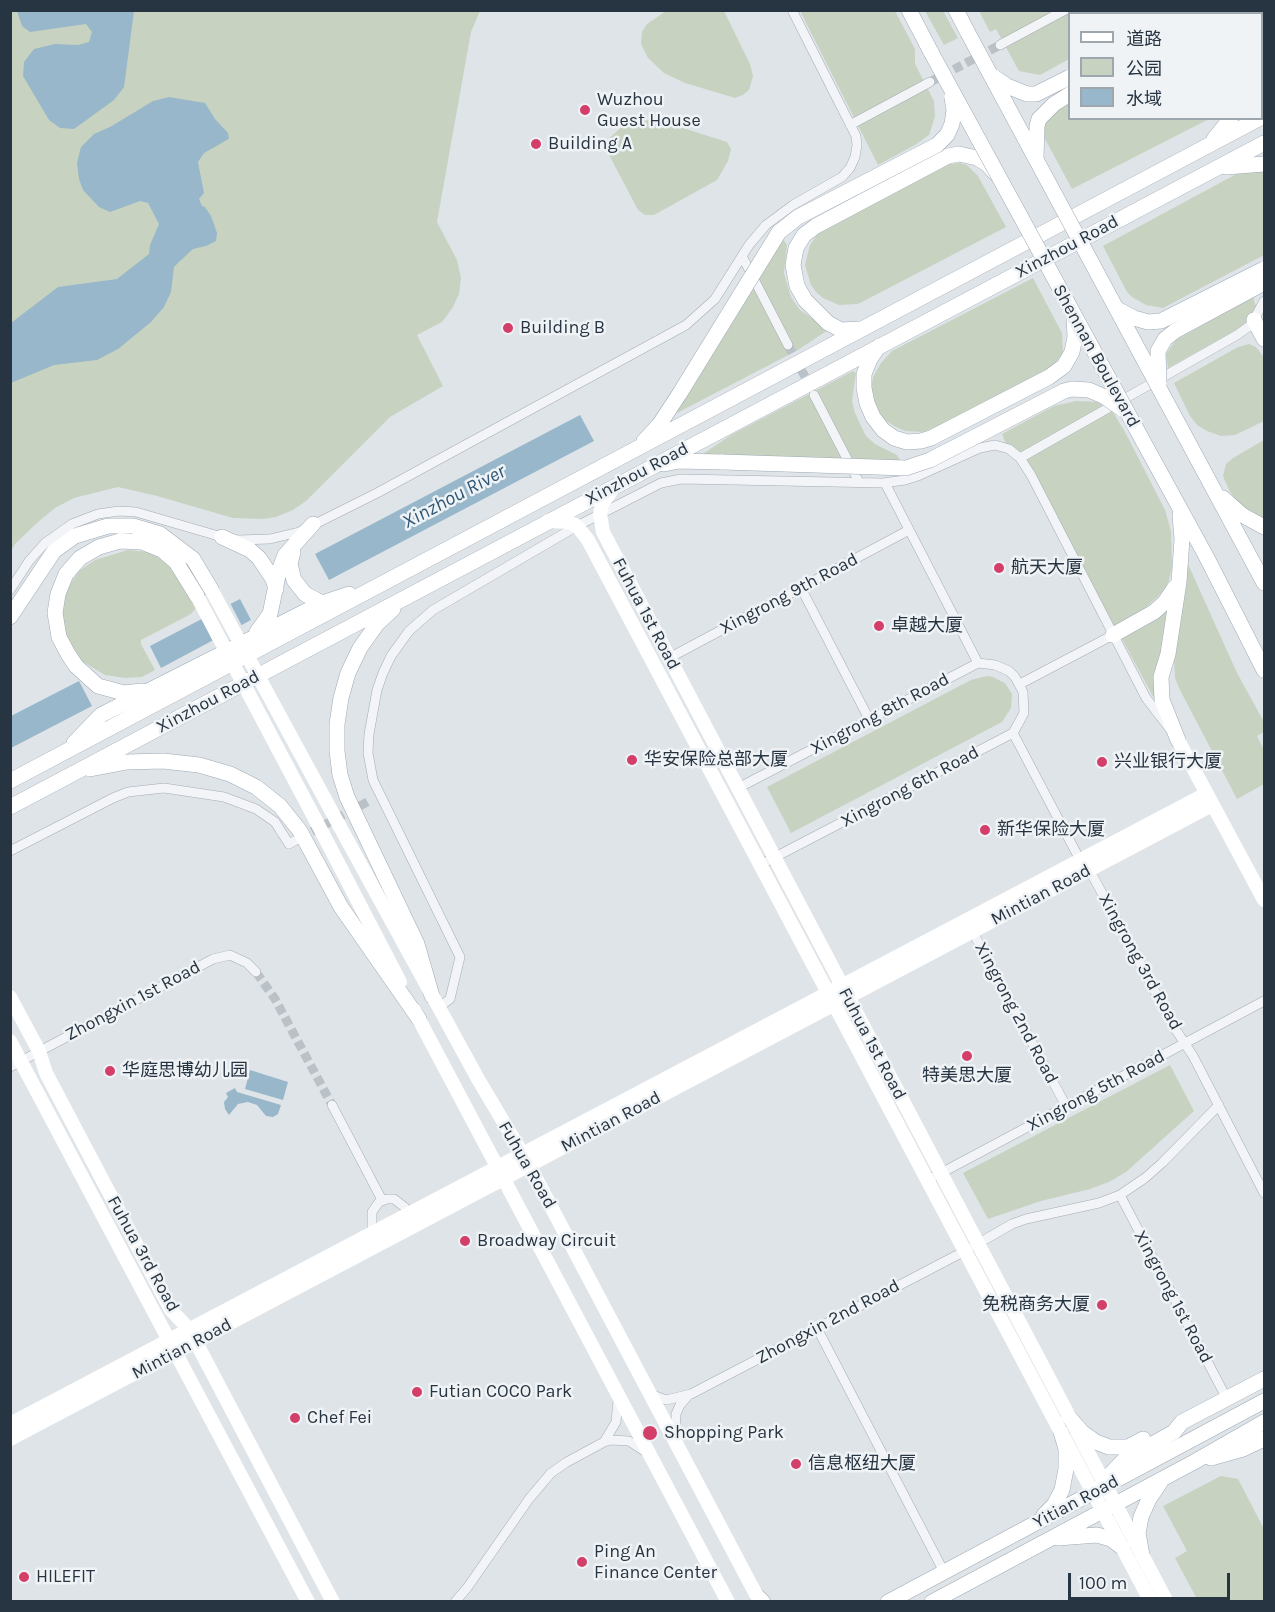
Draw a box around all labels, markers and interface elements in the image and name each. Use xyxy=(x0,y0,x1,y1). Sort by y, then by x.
legend xyxy=(1068,12,1263,120)
text: 道路 xyxy=(1126,28,1162,50)
text: 公园 xyxy=(1126,58,1162,80)
text: 水域 xyxy=(1126,88,1162,110)
place label: Wuzhou Guest House xyxy=(597,89,701,132)
marker: Wuzhou Guest House xyxy=(578,103,592,117)
place label: Building A xyxy=(548,133,632,155)
marker: Building A xyxy=(529,137,543,151)
street label: Xinzhou Road xyxy=(1012,211,1122,283)
street label: Shennan Boulevard xyxy=(1048,281,1144,431)
place label: Building B xyxy=(520,317,605,339)
marker: Building B xyxy=(501,321,515,335)
street label: Xinzhou Road xyxy=(582,438,692,510)
water label: Xinzhou River xyxy=(398,460,510,534)
street label: Xingrong 9th Road xyxy=(716,548,862,640)
street label: Fuhua 1st Road xyxy=(607,554,685,674)
place label: 航天大厦 xyxy=(1011,557,1083,579)
marker: 航天大厦 xyxy=(992,561,1006,575)
place label: 卓越大厦 xyxy=(891,615,963,637)
marker: 卓越大厦 xyxy=(872,619,886,633)
street label: Xinzhou Road xyxy=(153,666,263,738)
street label: Xingrong 8th Road xyxy=(807,668,953,760)
street label: Xingrong 6th Road xyxy=(837,741,983,833)
place label: 华安保险总部大厦 xyxy=(644,749,788,771)
place label: 兴业银行大厦 xyxy=(1114,751,1222,773)
marker: 华安保险总部大厦 xyxy=(625,753,639,767)
marker: 兴业银行大厦 xyxy=(1095,755,1109,769)
place label: 新华保险大厦 xyxy=(997,819,1105,841)
marker: 新华保险大厦 xyxy=(978,823,992,837)
street label: Mintian Road xyxy=(987,860,1095,930)
street label: Xingrong 3rd Road xyxy=(1093,890,1187,1034)
street label: Xingrong 2nd Road xyxy=(970,939,1062,1087)
street label: Zhongxin 1st Road xyxy=(62,956,204,1046)
street label: Fuhua 1st Road xyxy=(833,984,911,1104)
street label: Xingrong 5th Road xyxy=(1023,1046,1169,1136)
marker: 特美思大厦 xyxy=(960,1049,974,1063)
place label: 华庭思博幼儿园 xyxy=(122,1060,248,1082)
marker: 华庭思博幼儿园 xyxy=(103,1064,117,1078)
place label: 特美思大厦 xyxy=(922,1065,1012,1087)
street label: Mintian Road xyxy=(557,1087,665,1157)
street label: Fuhua Road xyxy=(493,1117,561,1213)
street label: Fuhua 3rd Road xyxy=(102,1192,184,1316)
street label: Xingrong 1st Road xyxy=(1129,1227,1217,1367)
place label: Broadway Circuit xyxy=(477,1230,616,1252)
marker: Broadway Circuit xyxy=(458,1234,472,1248)
street label: Zhongxin 2nd Road xyxy=(752,1275,904,1369)
place label: 免税商务大厦 xyxy=(982,1294,1090,1316)
marker: 免税商务大厦 xyxy=(1095,1298,1109,1312)
street label: Mintian Road xyxy=(128,1314,236,1384)
place label: Futian COCO Park xyxy=(429,1381,572,1403)
marker: Futian COCO Park xyxy=(410,1385,424,1399)
place label: Chef Fei xyxy=(307,1407,372,1429)
marker: Chef Fei xyxy=(288,1411,302,1425)
place label: Shopping Park xyxy=(664,1422,784,1444)
marker: Shopping Park xyxy=(641,1424,659,1442)
place label: 信息枢纽大厦 xyxy=(808,1453,916,1475)
marker: 信息枢纽大厦 xyxy=(789,1457,803,1471)
street label: Yitian Road xyxy=(1029,1470,1123,1534)
place label: Ping An Finance Center xyxy=(594,1541,717,1584)
marker: Ping An Finance Center xyxy=(575,1555,589,1569)
scale bar xyxy=(1071,1561,1233,1599)
place label: HILEFIT xyxy=(36,1566,95,1588)
marker: HILEFIT xyxy=(17,1570,31,1584)
text: 100 m xyxy=(1079,1572,1127,1594)

